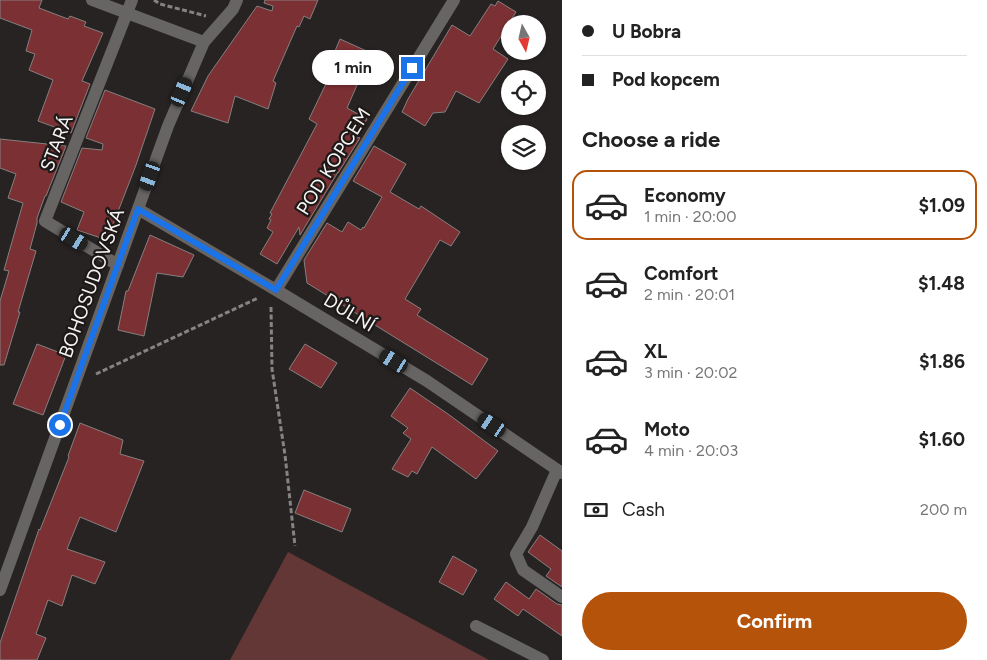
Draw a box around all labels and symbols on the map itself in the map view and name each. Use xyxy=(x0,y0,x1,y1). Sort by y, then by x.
north arrow xyxy=(501,15,546,60)
callout: 1 min xyxy=(312,50,394,86)
route end xyxy=(401,57,423,79)
car xyxy=(169,75,194,109)
street label: POD KOPCEM xyxy=(291,103,375,219)
street label: STARÁ xyxy=(35,112,78,175)
car xyxy=(137,159,162,193)
street label: BOHOSUDOVSKÁ xyxy=(54,205,129,361)
car xyxy=(57,225,90,253)
street label: DŮLNÍ xyxy=(320,288,380,337)
car xyxy=(377,347,410,375)
car xyxy=(475,410,508,440)
route start xyxy=(49,414,71,436)

